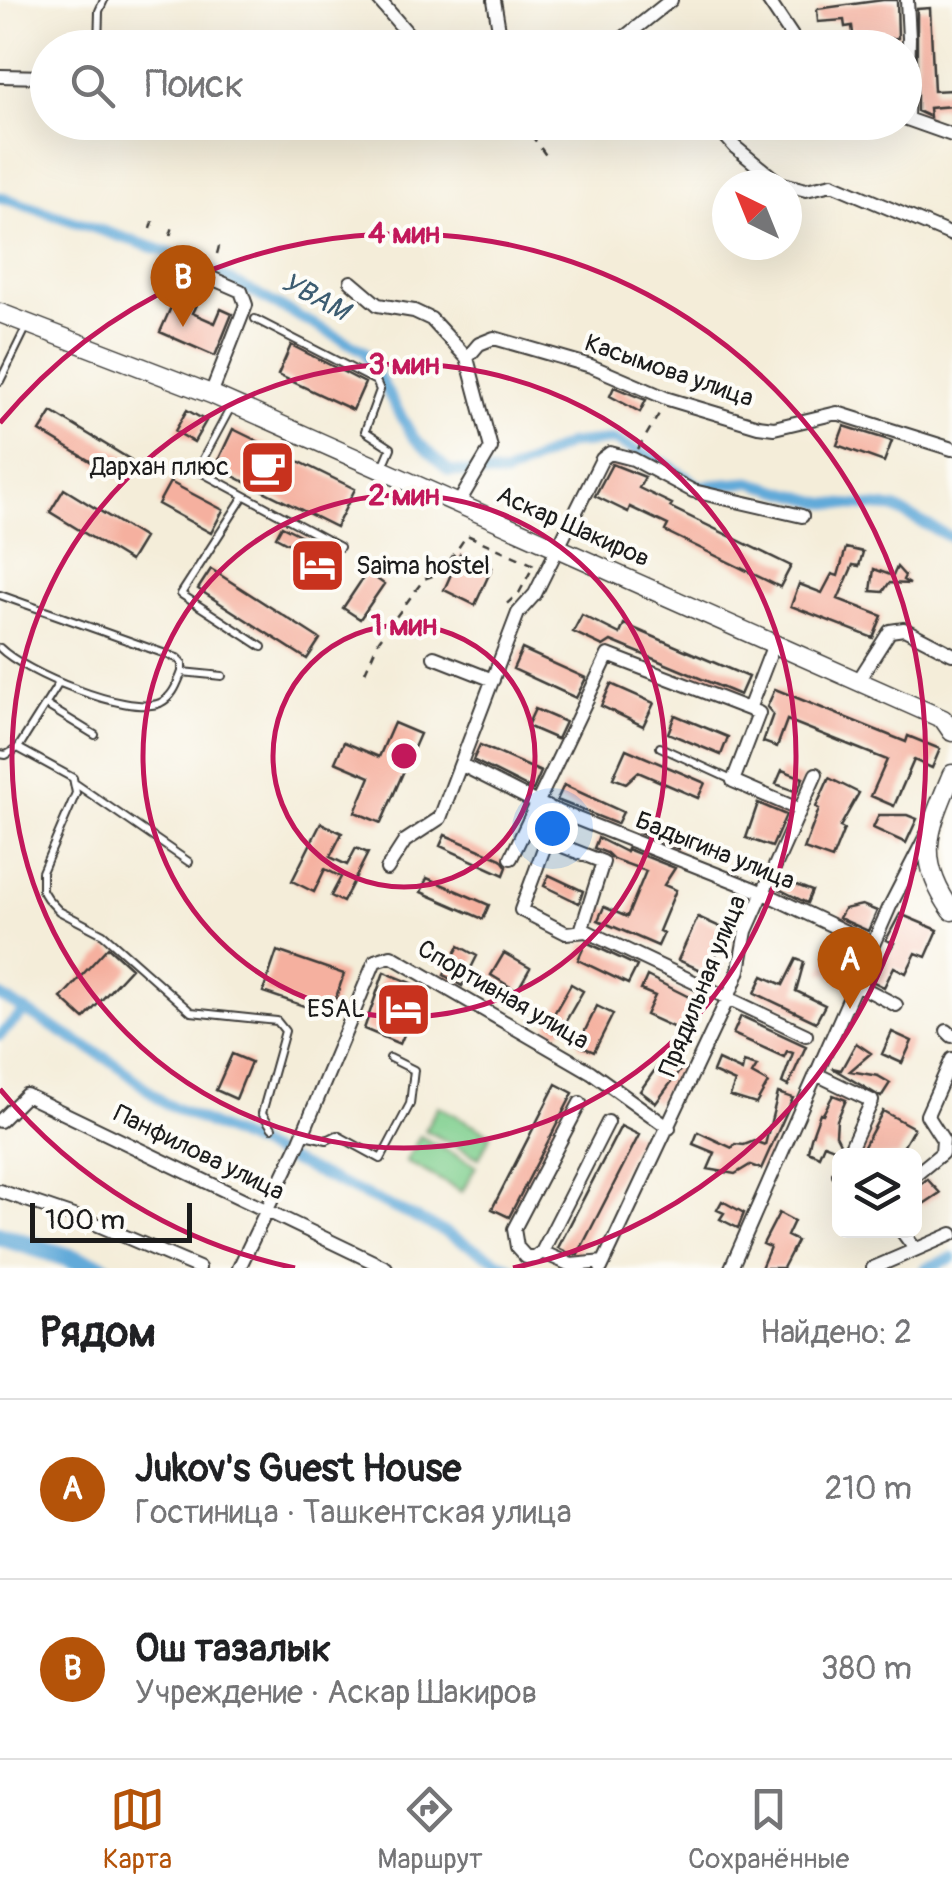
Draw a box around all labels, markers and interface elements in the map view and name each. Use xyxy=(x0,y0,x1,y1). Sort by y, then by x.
search box xyxy=(30,30,922,140)
icon: search xyxy=(65,58,120,113)
text: Поиск xyxy=(145,61,244,109)
north arrow xyxy=(712,170,802,260)
text: 4 мин xyxy=(368,215,440,252)
pin: B xyxy=(150,245,216,327)
water label: УВАМ xyxy=(275,265,358,331)
street label: Касымова улица xyxy=(581,328,757,414)
text: 3 мин xyxy=(368,346,440,383)
cafe icon: Дархан плюс xyxy=(238,437,298,497)
place label: Дархан плюс xyxy=(89,452,229,483)
text: 2 мин xyxy=(368,477,440,514)
street label: Аскар Шакиров xyxy=(492,479,654,575)
hotel icon: Saima hostel xyxy=(287,536,347,596)
place label: Saima hostel xyxy=(356,551,490,582)
text: 1 мин xyxy=(371,607,437,644)
centre of rings xyxy=(386,738,422,774)
your location xyxy=(527,803,578,854)
street label: Бадыгина улица xyxy=(631,805,799,897)
street label: Прядильная улица xyxy=(653,891,753,1081)
pin: A xyxy=(818,926,882,1009)
street label: Спортивная улица xyxy=(412,933,594,1057)
hotel icon: ESAL xyxy=(374,979,434,1039)
place label: ESAL xyxy=(307,994,365,1025)
street label: Панфилова улица xyxy=(109,1098,289,1208)
map controls xyxy=(832,1148,922,1238)
button: layers xyxy=(832,1148,922,1238)
scale bar xyxy=(30,1198,192,1242)
text: 100 m xyxy=(45,1203,125,1238)
text: Рядом xyxy=(40,1307,156,1359)
text: Найдено: 2 xyxy=(760,1313,912,1353)
text: Jukov's Guest House xyxy=(135,1445,461,1493)
text: A xyxy=(62,1469,83,1509)
text: 210 m xyxy=(824,1469,912,1509)
text: Гостиница · Ташкентская улица xyxy=(135,1493,572,1533)
text: Ош тазалык xyxy=(135,1625,331,1673)
text: B xyxy=(63,1649,82,1689)
text: 380 m xyxy=(821,1649,912,1689)
text: Учреждение · Аскар Шакиров xyxy=(135,1673,537,1713)
tab: Карта xyxy=(103,1782,172,1877)
tab: Маршрут xyxy=(377,1782,483,1877)
tab: Сохранённые xyxy=(688,1782,849,1877)

